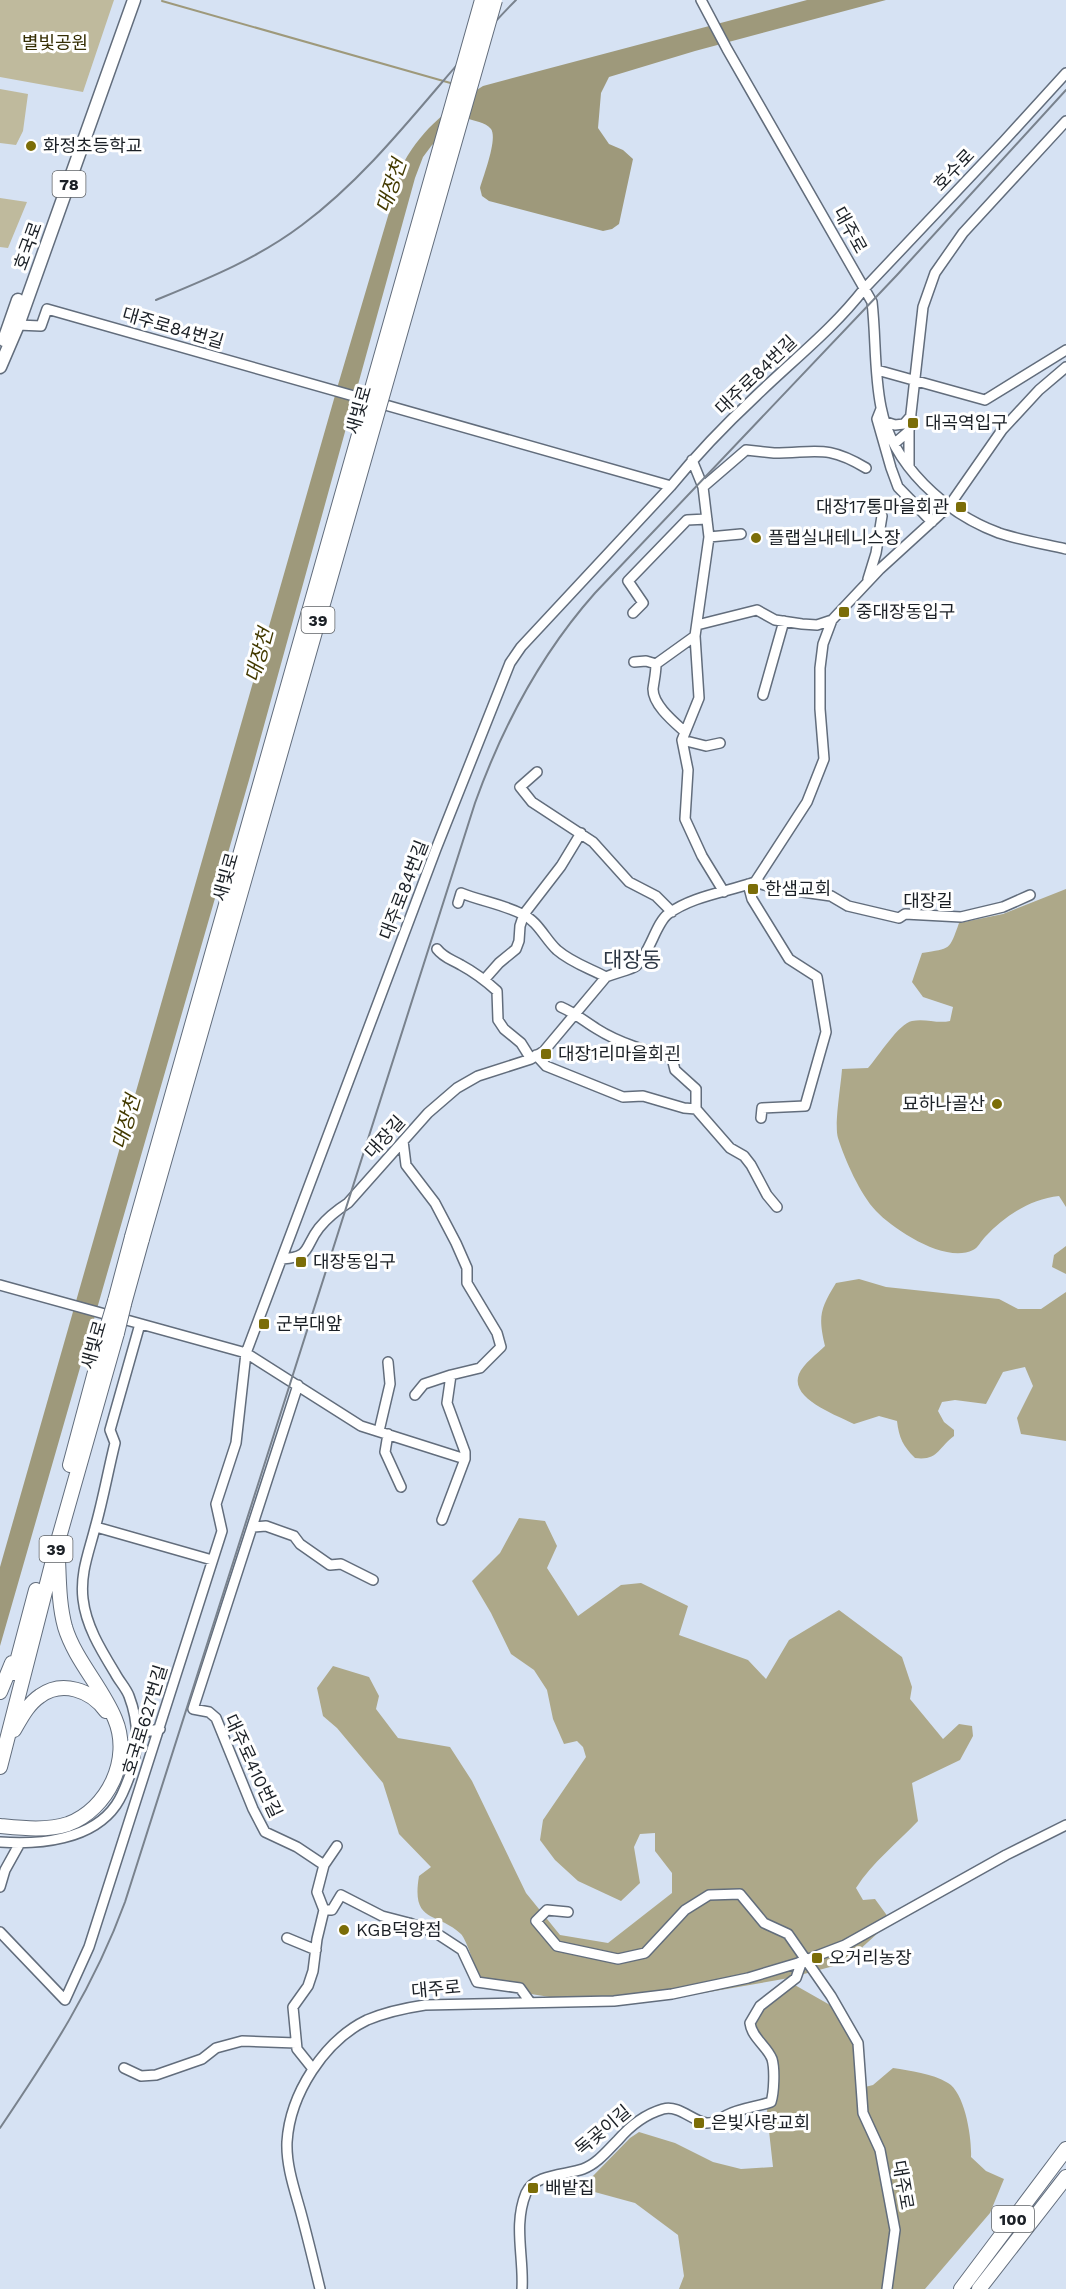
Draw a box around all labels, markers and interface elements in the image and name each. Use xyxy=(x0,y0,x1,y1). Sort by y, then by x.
park label: 별빛공원 xyxy=(22,32,88,53)
place label: 화정초등학교 xyxy=(43,135,142,156)
marker: 화정초등학교 xyxy=(24,139,38,153)
street label: 호수로 xyxy=(929,144,978,195)
water label: 대장천 xyxy=(371,154,412,216)
road number: 78 xyxy=(52,171,86,197)
street label: 대주로 xyxy=(829,203,872,257)
street label: 호국로 xyxy=(9,219,46,273)
street label: 대주로84번길 xyxy=(120,303,226,352)
street label: 대주로84번길 xyxy=(711,331,801,419)
street label: 새빛로 xyxy=(342,383,375,437)
place label: 대곡역입구 xyxy=(925,412,1008,433)
marker: 대곡역입구 xyxy=(906,416,920,430)
place label: 대장17통마을회관 xyxy=(816,496,949,517)
marker: 대장17통마을회관 xyxy=(954,500,968,514)
place label: 플랩실내테니스장 xyxy=(768,527,900,548)
marker: 플랩실내테니스장 xyxy=(749,531,763,545)
place label: 중대장동입구 xyxy=(856,601,955,622)
marker: 중대장동입구 xyxy=(837,605,851,619)
road number: 39 xyxy=(302,607,334,633)
water label: 대장천 xyxy=(240,623,278,685)
street label: 대주로84번길 xyxy=(375,837,432,943)
street label: 새빛로 xyxy=(209,850,242,904)
place label: 한샘교회 xyxy=(765,878,831,899)
marker: 한샘교회 xyxy=(746,882,760,896)
street label: 대장길 xyxy=(903,890,953,911)
district label: 대장동 xyxy=(603,947,661,972)
place label: 대장1리마을회괸 xyxy=(558,1043,681,1064)
marker: 대장1리마을회괸 xyxy=(539,1047,553,1061)
water label: 대장천 xyxy=(107,1090,146,1152)
place label: 묘하나골산 xyxy=(902,1093,985,1114)
marker: 묘하나골산 xyxy=(990,1097,1004,1111)
street label: 대장길 xyxy=(360,1111,409,1162)
place label: 대장동입구 xyxy=(313,1251,396,1272)
marker: 대장동입구 xyxy=(294,1255,308,1269)
place label: 군부대앞 xyxy=(276,1313,342,1334)
marker: 군부대앞 xyxy=(257,1317,271,1331)
street label: 새빛로 xyxy=(77,1318,110,1372)
road number: 39 xyxy=(40,1536,72,1562)
street label: 호국로627번길 xyxy=(118,1662,171,1777)
street label: 대주로410번길 xyxy=(220,1711,287,1821)
place label: KGB덕양점 xyxy=(356,1919,442,1940)
marker: KGB덕양점 xyxy=(337,1923,351,1937)
place label: 오거리농장 xyxy=(829,1947,912,1968)
marker: 오거리농장 xyxy=(810,1951,824,1965)
street label: 대주로 xyxy=(410,1976,462,2001)
street label: 독곶이길 xyxy=(571,2100,635,2159)
place label: 은빛사랑교회 xyxy=(711,2112,810,2133)
marker: 은빛사랑교회 xyxy=(692,2116,706,2130)
street label: 대주로 xyxy=(889,2159,918,2211)
place label: 배밭집 xyxy=(545,2177,595,2198)
marker: 배밭집 xyxy=(526,2181,540,2195)
road number: 100 xyxy=(992,2206,1034,2232)

